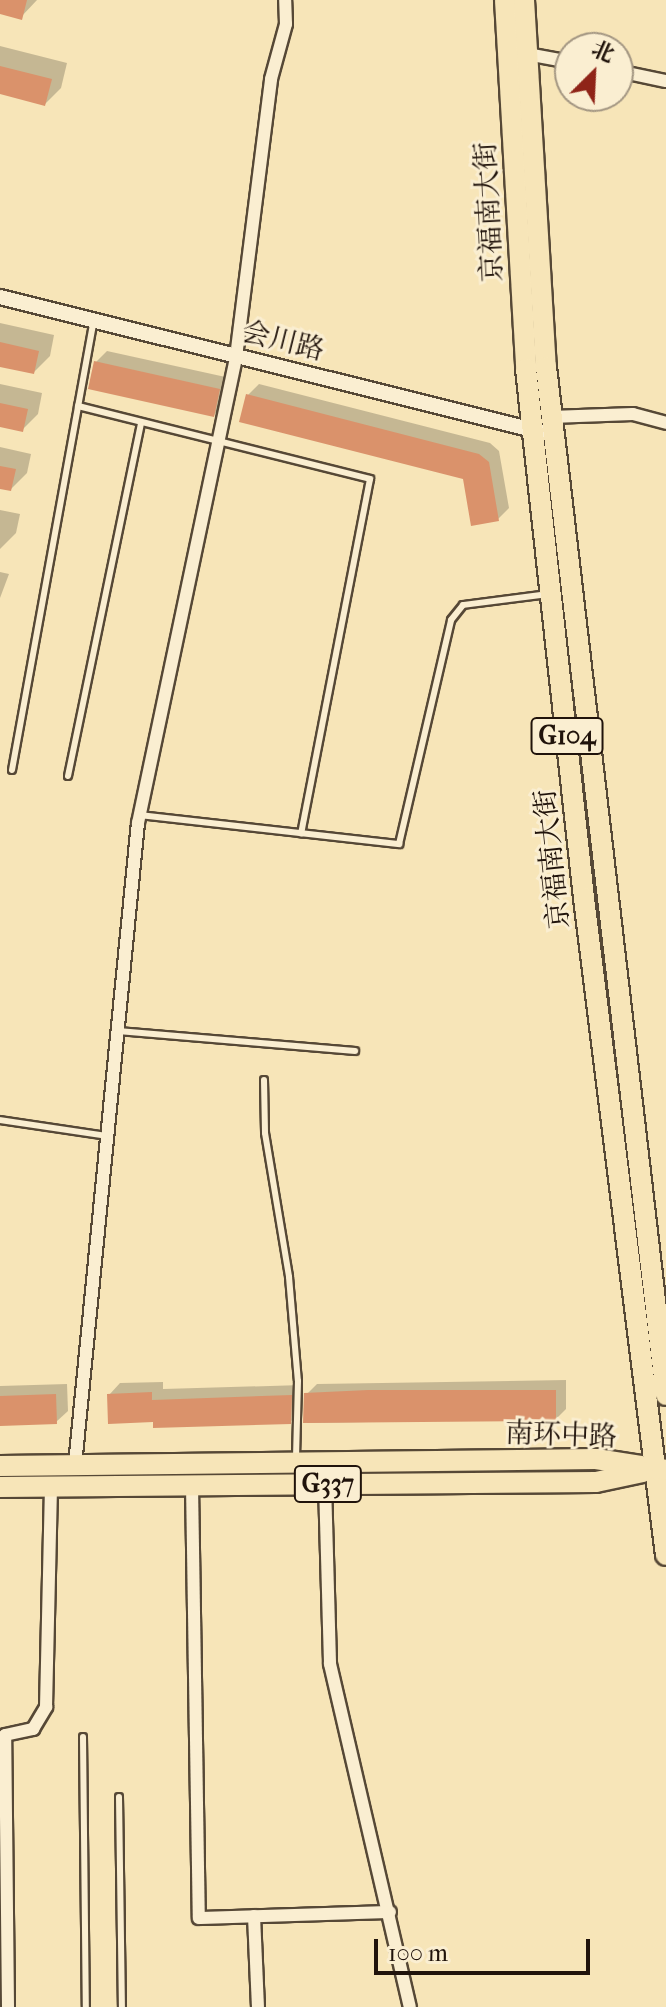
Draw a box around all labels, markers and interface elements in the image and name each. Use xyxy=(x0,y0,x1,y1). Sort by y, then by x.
north arrow xyxy=(554,32,634,112)
text: 北 xyxy=(588,36,618,68)
street label: 京福南大街 xyxy=(469,141,509,283)
street label: 会川路 xyxy=(238,315,328,367)
road number: G104 xyxy=(529,714,605,758)
street label: 京福南大街 xyxy=(528,788,576,930)
street label: 南环中路 xyxy=(504,1416,618,1454)
road number: G337 xyxy=(292,1462,364,1506)
scale bar xyxy=(378,1923,594,1973)
text: 100 m xyxy=(388,1939,448,1967)

